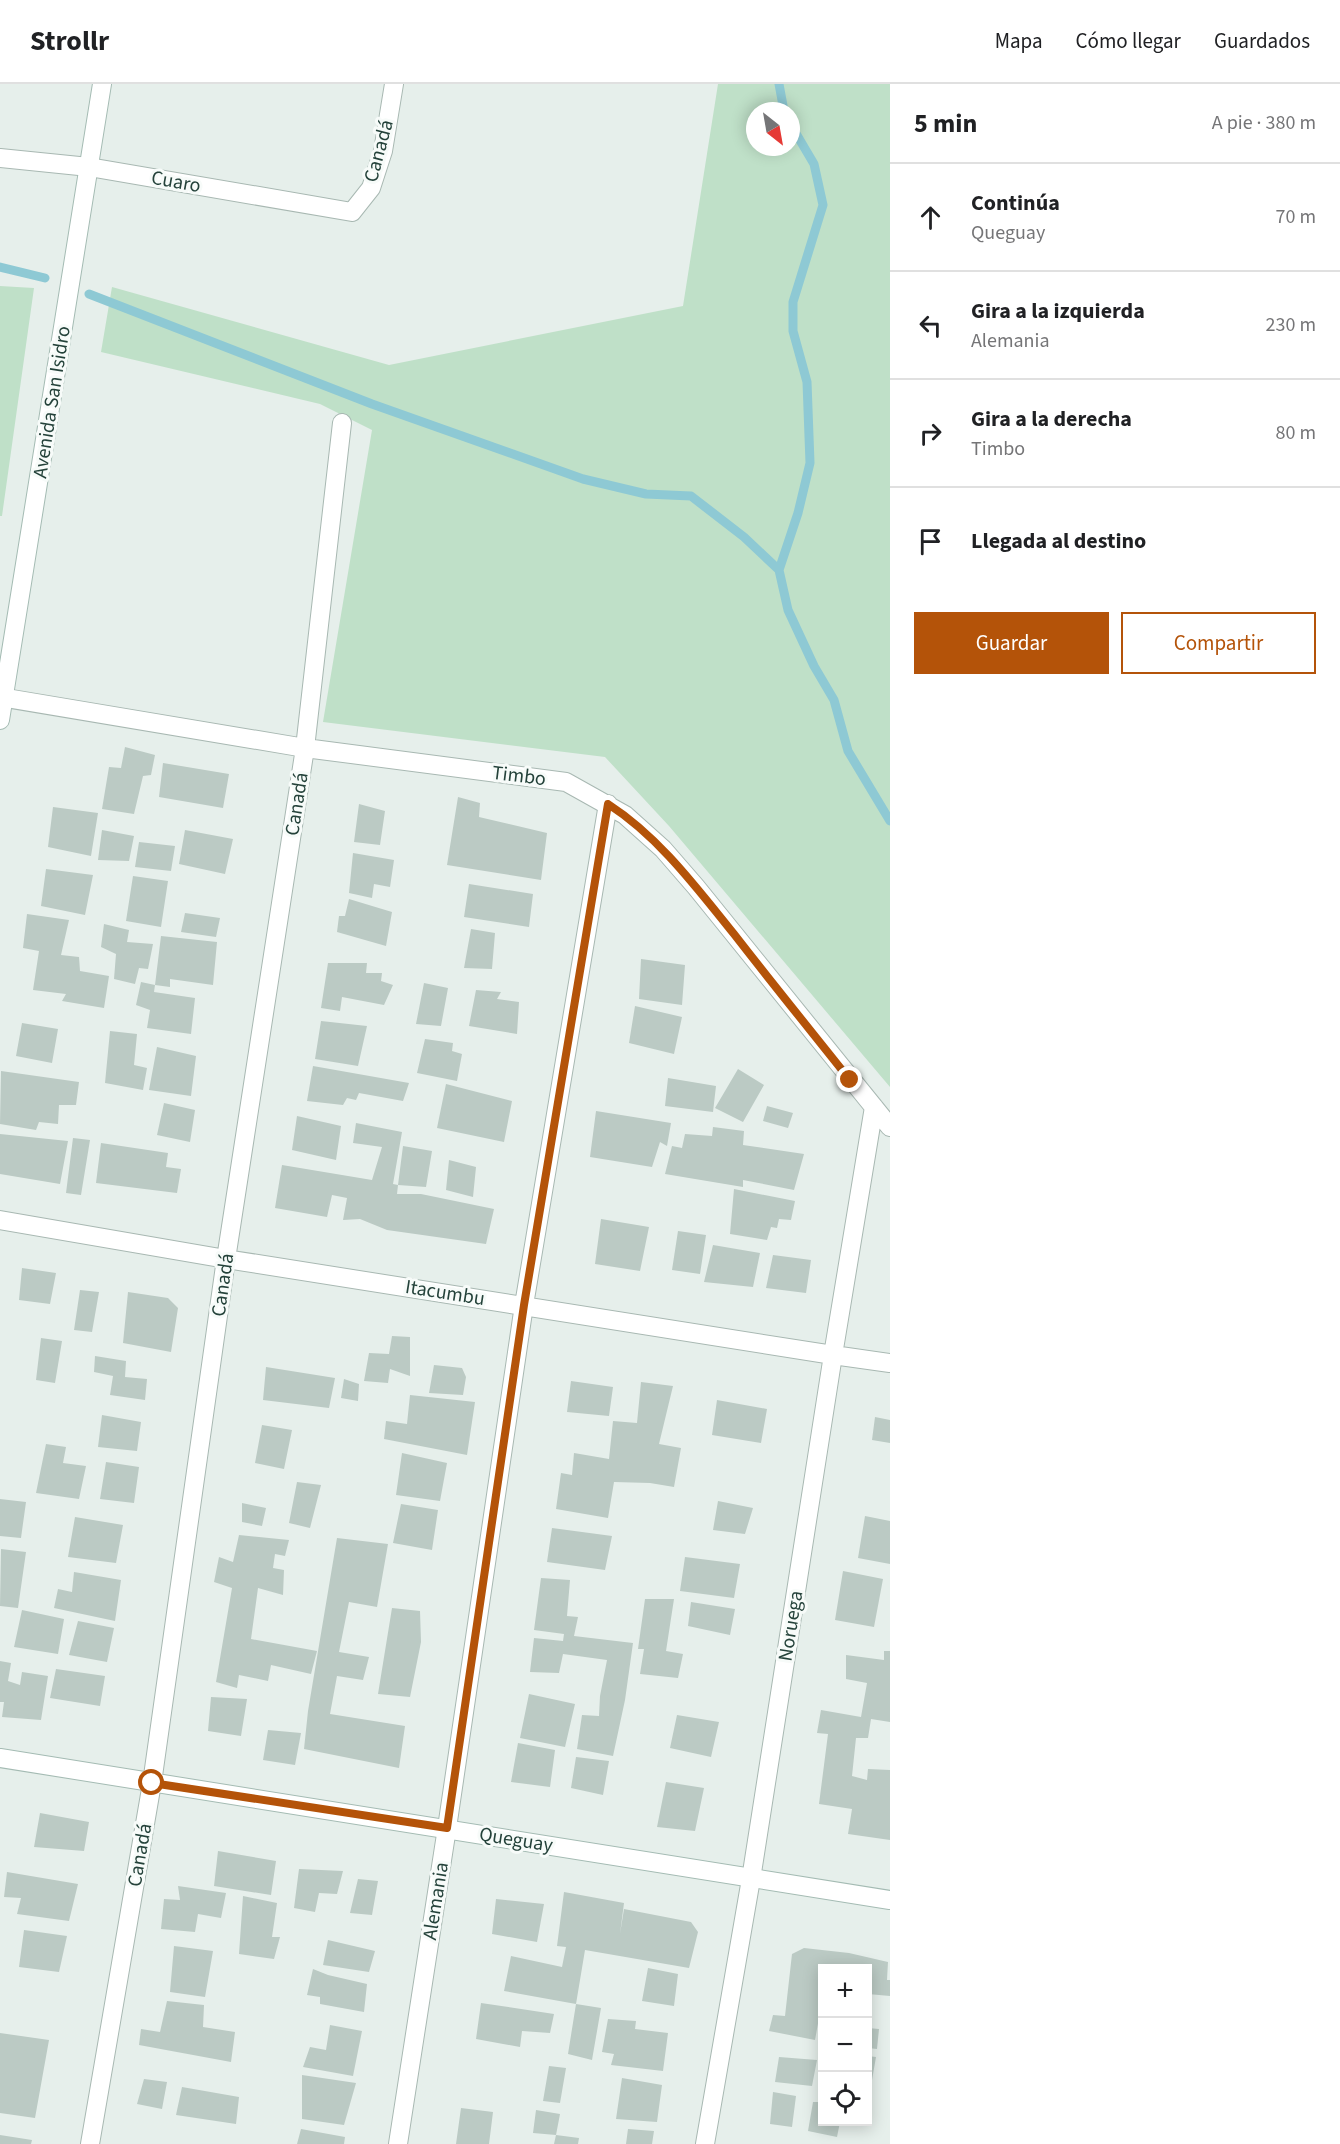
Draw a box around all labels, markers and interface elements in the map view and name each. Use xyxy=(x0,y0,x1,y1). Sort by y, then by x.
text: Strollr xyxy=(30,21,109,61)
text: Mapa xyxy=(995,26,1043,56)
text: Cómo llegar xyxy=(1076,26,1181,56)
text: Guardados xyxy=(1214,26,1310,56)
north arrow xyxy=(746,102,800,156)
text: 5 min xyxy=(914,105,977,142)
text: A pie · 380 m xyxy=(1212,109,1316,137)
street label: Canadá xyxy=(357,117,401,185)
street label: Cuaro xyxy=(149,164,203,200)
text: Continúa xyxy=(971,187,1060,219)
icon: ahead xyxy=(914,201,947,234)
text: 70 m xyxy=(1276,203,1316,231)
text: Queguay xyxy=(971,219,1045,247)
text: Gira a la izquierda xyxy=(971,295,1145,327)
icon: left xyxy=(914,309,947,342)
text: 230 m xyxy=(1266,311,1316,339)
street label: Avenida San Isidro xyxy=(26,324,78,480)
text: Alemania xyxy=(971,327,1049,355)
text: Gira a la derecha xyxy=(971,403,1132,435)
icon: right xyxy=(914,417,947,450)
text: 80 m xyxy=(1276,419,1316,447)
text: Timbo xyxy=(971,435,1025,463)
icon: arrive xyxy=(914,525,947,558)
text: Llegada al destino xyxy=(971,525,1146,557)
button: Guardar xyxy=(914,612,1109,674)
button: Compartir xyxy=(1121,612,1316,674)
street label: Timbo xyxy=(490,759,548,793)
street label: Canadá xyxy=(278,770,316,838)
route end xyxy=(836,1066,862,1092)
street label: Canadá xyxy=(205,1252,241,1318)
street label: Itacumbu xyxy=(403,1273,487,1313)
street label: Noruega xyxy=(772,1589,810,1663)
route start xyxy=(138,1769,164,1795)
street label: Queguay xyxy=(477,1820,556,1860)
street label: Canadá xyxy=(121,1821,159,1889)
street label: Alemania xyxy=(416,1860,456,1942)
map controls xyxy=(818,1964,872,2126)
button: + xyxy=(818,1964,872,2018)
button: − xyxy=(818,2018,872,2072)
button: locate xyxy=(818,2072,872,2126)

